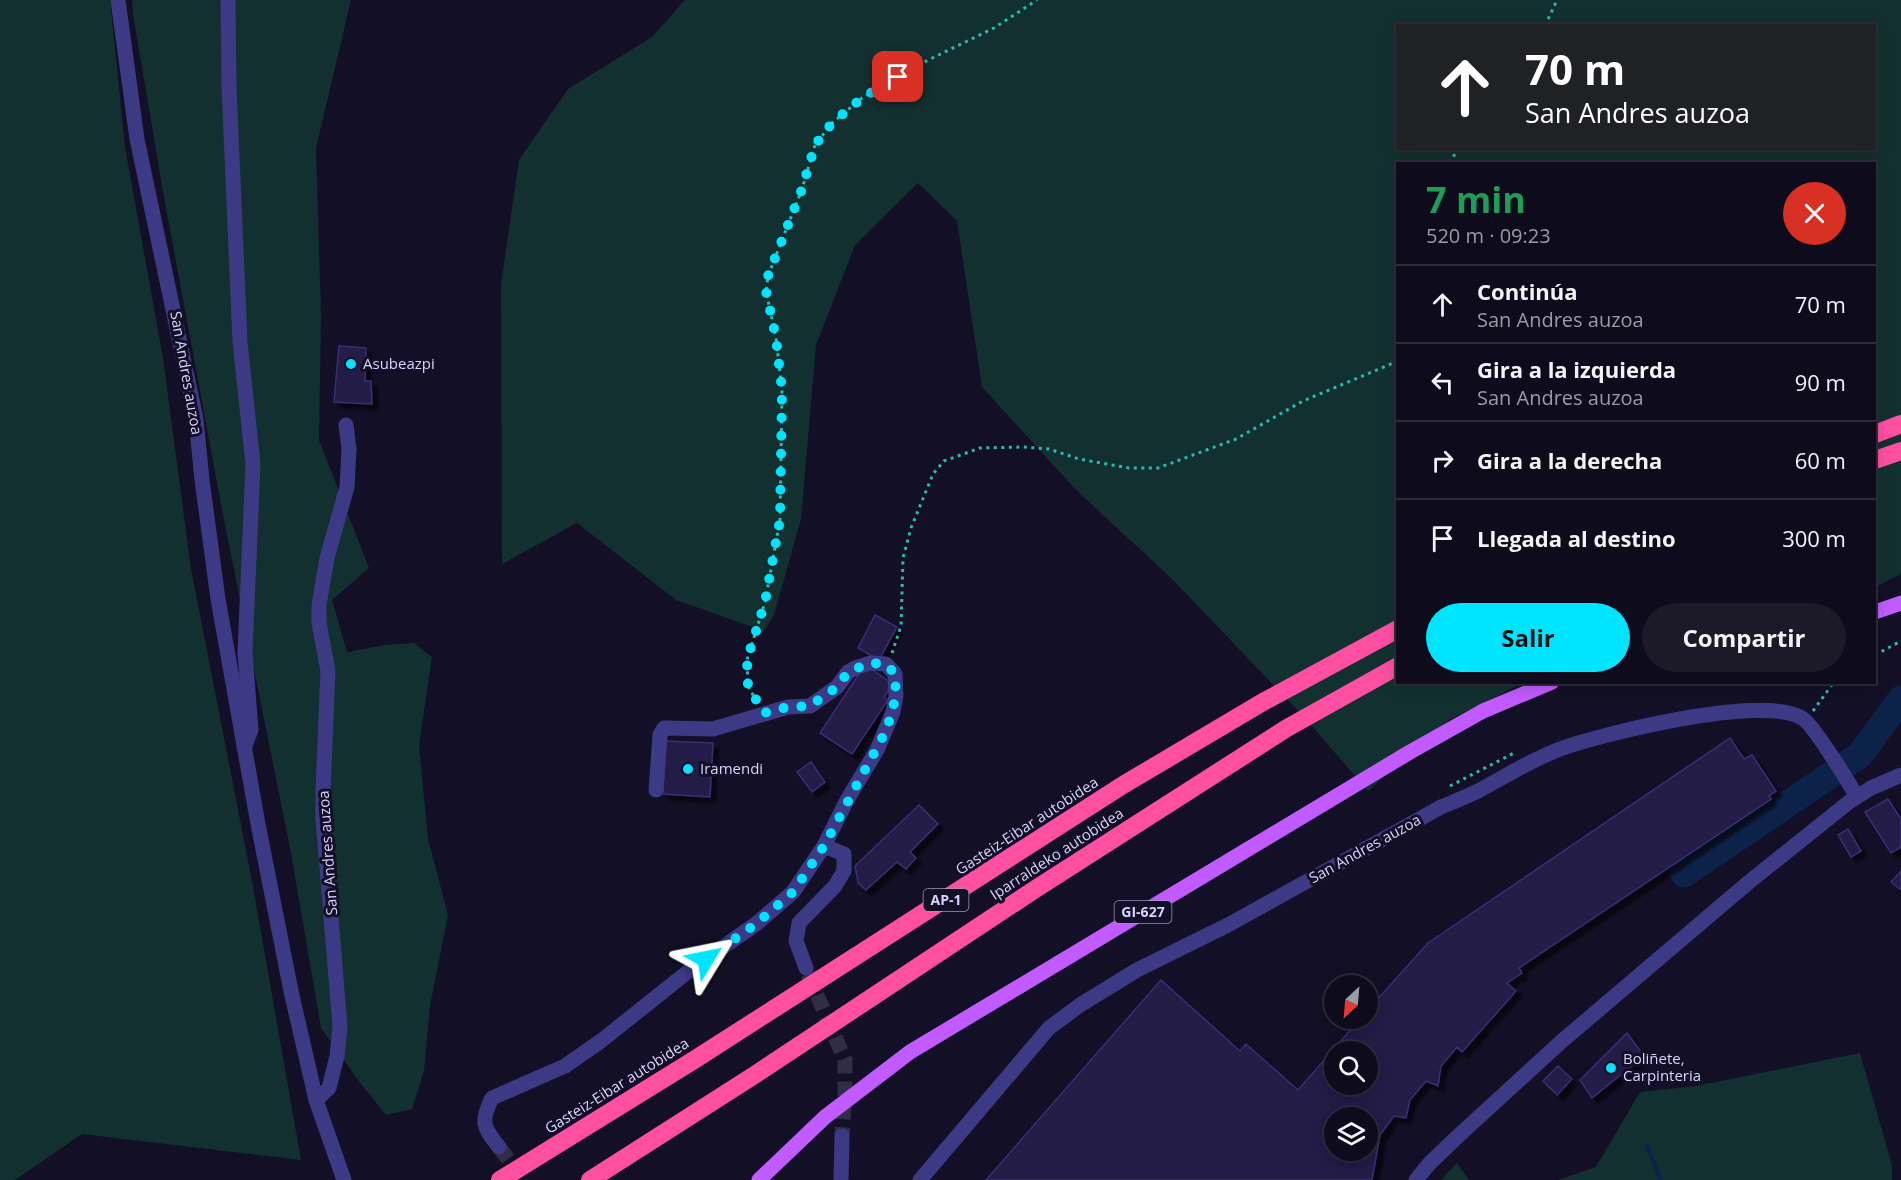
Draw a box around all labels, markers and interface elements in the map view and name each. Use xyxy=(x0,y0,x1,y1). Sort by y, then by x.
text: 70 m xyxy=(1525,40,1625,97)
icon: ahead xyxy=(1426,48,1504,126)
pin xyxy=(872,51,923,102)
icon: arrive xyxy=(881,60,914,93)
text: San Andres auzoa xyxy=(1525,94,1750,131)
text: 7 min xyxy=(1426,175,1526,224)
button: close xyxy=(1783,182,1846,245)
text: 520 m · 09:23 xyxy=(1426,222,1551,249)
text: Continúa xyxy=(1477,276,1578,306)
icon: ahead xyxy=(1426,288,1459,321)
text: 70 m xyxy=(1795,289,1846,319)
text: San Andres auzoa xyxy=(1477,306,1644,333)
street label: San Andres auzoa xyxy=(166,310,208,436)
place label: Asubeazpi xyxy=(363,353,435,373)
text: Gira a la izquierda xyxy=(1477,354,1676,384)
marker: Asubeazpi xyxy=(344,357,358,371)
icon: left xyxy=(1426,366,1459,399)
text: 90 m xyxy=(1795,367,1846,397)
text: San Andres auzoa xyxy=(1477,384,1644,411)
icon: right xyxy=(1426,444,1459,477)
text: Gira a la derecha xyxy=(1477,445,1662,475)
text: 60 m xyxy=(1795,445,1846,475)
icon: arrive xyxy=(1426,522,1459,555)
text: Llegada al destino xyxy=(1477,523,1676,553)
text: 300 m xyxy=(1782,523,1846,553)
button: Salir xyxy=(1426,603,1630,672)
button: Compartir xyxy=(1642,603,1846,672)
place label: Iramendi xyxy=(700,758,763,778)
marker: Iramendi xyxy=(681,762,695,776)
street label: Gasteiz-Eibar autobidea xyxy=(951,771,1102,879)
street label: San Andres auzoa xyxy=(313,790,341,916)
street label: Iparraldeko autobidea xyxy=(986,802,1127,904)
street label: San Andres auzoa xyxy=(1305,809,1424,887)
road number: AP-1 xyxy=(924,889,968,911)
road number: GI-627 xyxy=(1114,901,1172,923)
position arrow xyxy=(674,927,738,991)
north arrow xyxy=(1324,975,1378,1029)
map controls xyxy=(1324,975,1378,1161)
street label: Gasteiz-Eibar autobidea xyxy=(541,1033,692,1138)
button: search xyxy=(1324,1041,1378,1095)
place label: Boliñete, Carpinteria xyxy=(1623,1048,1701,1085)
marker: Boliñete, Carpinteria xyxy=(1604,1061,1618,1075)
button: layers xyxy=(1324,1107,1378,1161)

